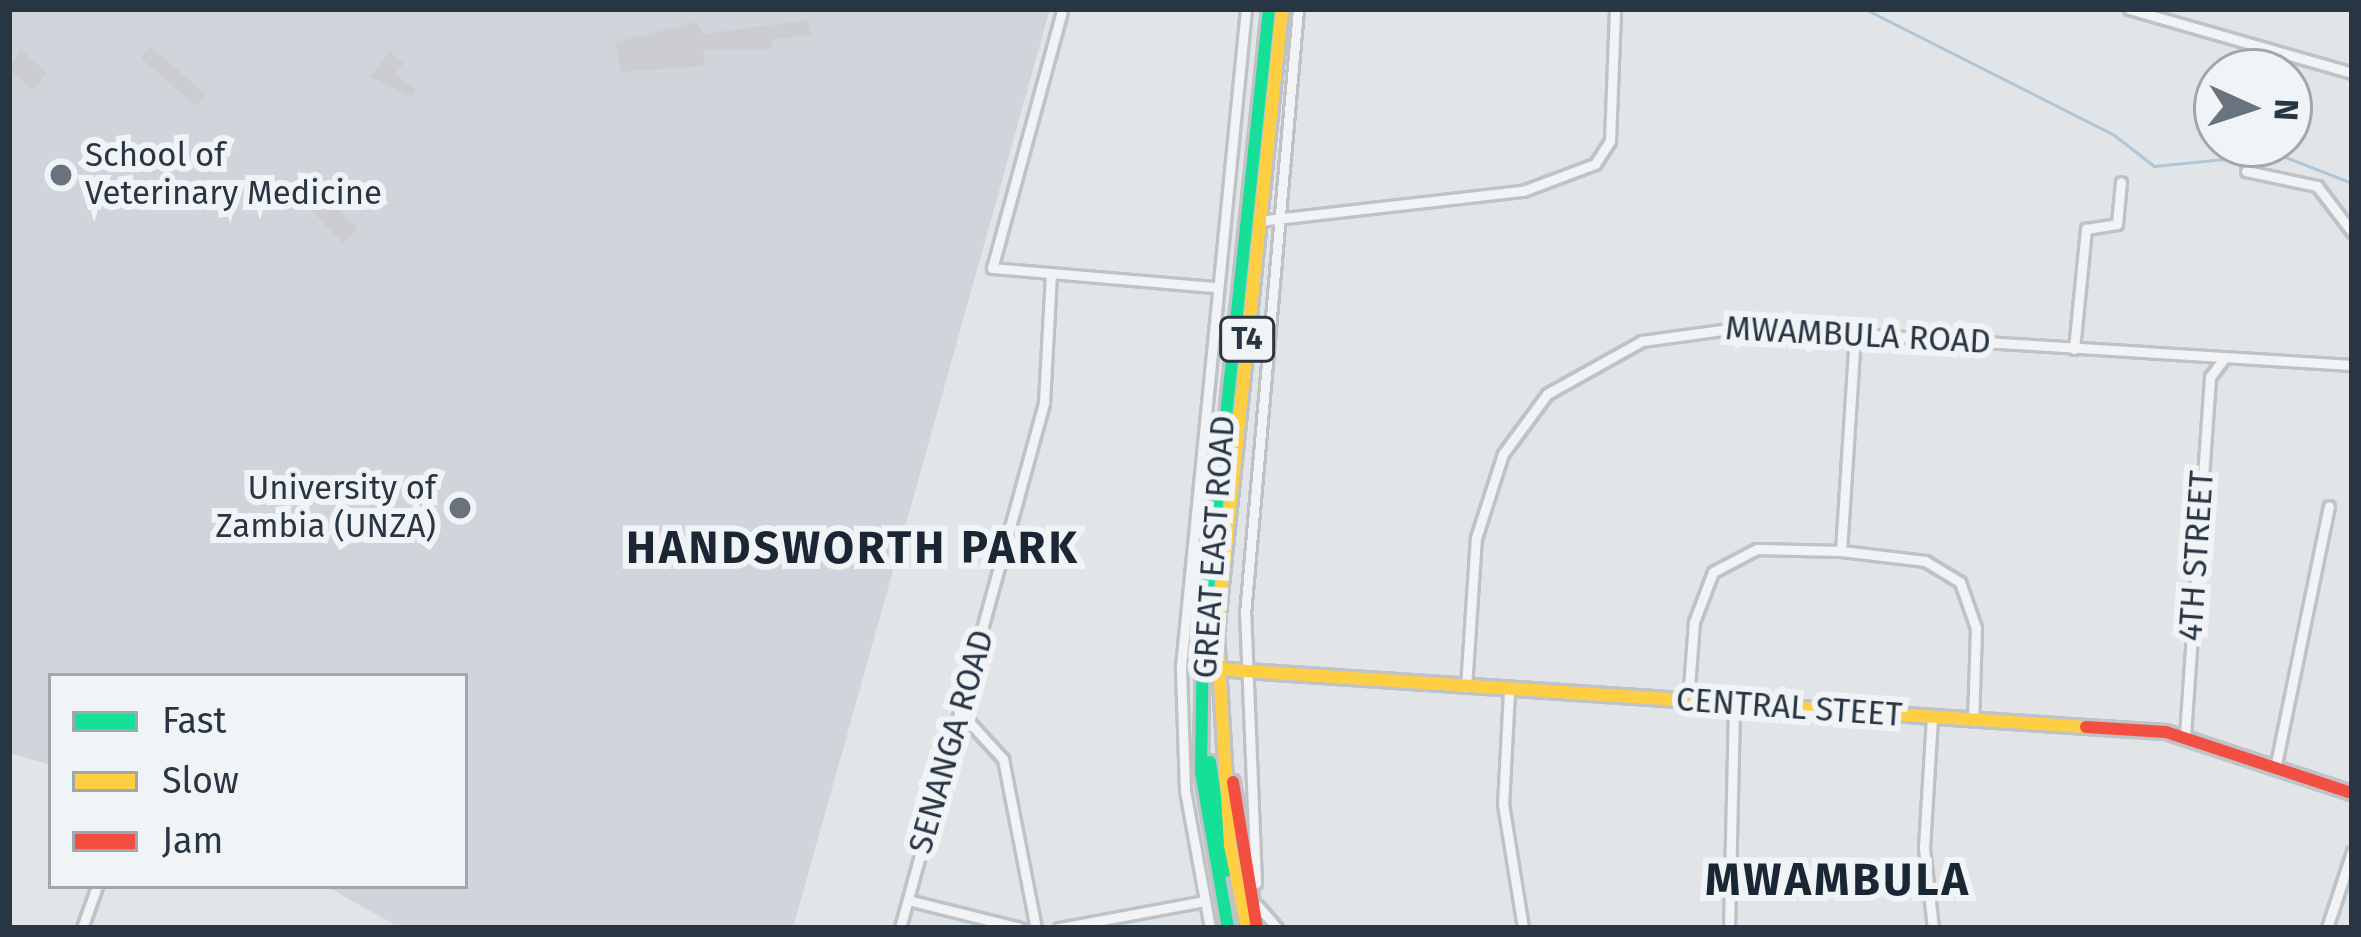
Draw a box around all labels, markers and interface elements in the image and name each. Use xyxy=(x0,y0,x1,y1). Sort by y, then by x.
north arrow xyxy=(2193,48,2313,168)
text: N xyxy=(2265,98,2307,122)
place label: School of Veterinary Medicine xyxy=(85,136,382,214)
marker: School of Veterinary Medicine xyxy=(48,162,74,188)
street label: MWAMBULA ROAD xyxy=(1724,309,1992,363)
road number: T4 xyxy=(1217,315,1277,363)
street label: GREAT EAST ROAD xyxy=(1186,414,1244,680)
place label: University of Zambia (UNZA) xyxy=(216,469,436,547)
street label: 4TH STREET xyxy=(2171,469,2223,643)
marker: University of Zambia (UNZA) xyxy=(447,495,473,521)
district label: HANDSWORTH PARK xyxy=(626,522,1080,576)
street label: SENANGA ROAD xyxy=(901,626,1003,858)
legend xyxy=(48,673,468,889)
street label: CENTRAL STEET xyxy=(1675,680,1903,736)
text: Fast xyxy=(162,699,227,743)
text: Slow xyxy=(162,759,239,803)
text: Jam xyxy=(162,819,223,863)
district label: MWAMBULA xyxy=(1705,854,1971,908)

